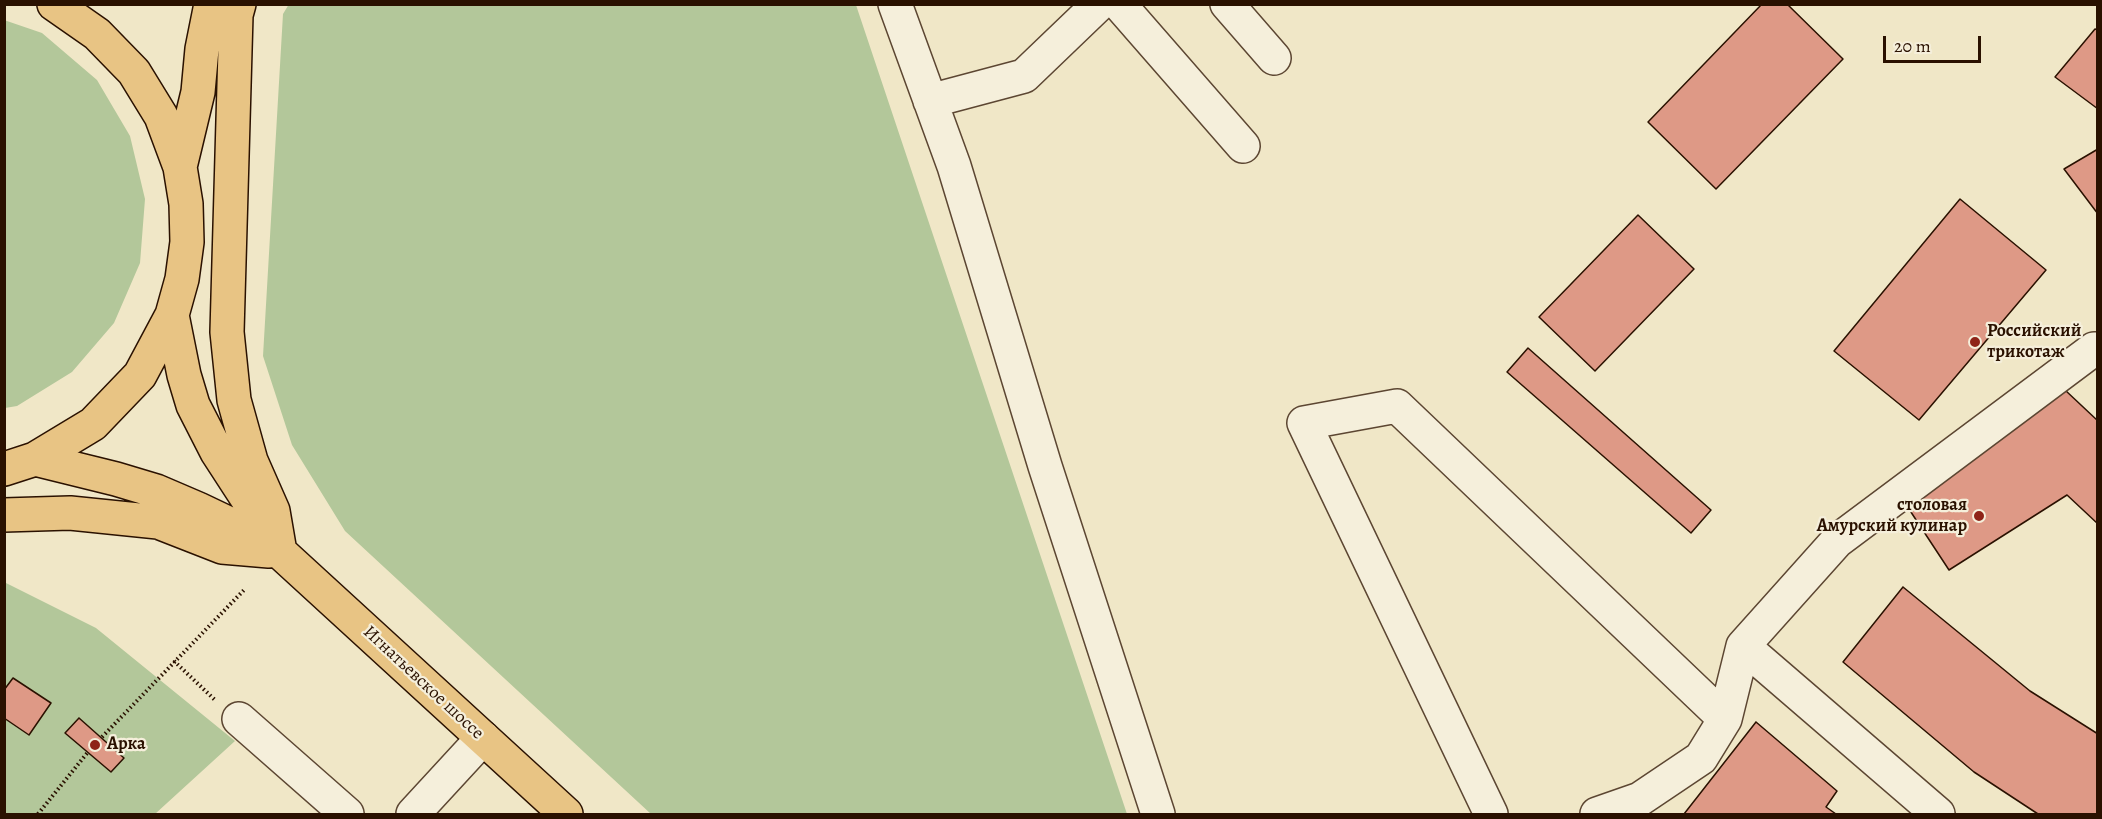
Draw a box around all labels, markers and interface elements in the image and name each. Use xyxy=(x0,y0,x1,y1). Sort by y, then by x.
scale bar xyxy=(1886,24,1984,62)
text: 20 m xyxy=(1894,34,1931,58)
place label: Российский трикотаж xyxy=(1987,321,2081,364)
marker: Российский трикотаж xyxy=(1968,335,1982,349)
place label: столовая Амурский кулинар xyxy=(1817,495,1967,538)
marker: столовая Амурский кулинар xyxy=(1972,509,1986,523)
street label: Игнатьевское шоссе xyxy=(358,622,488,744)
place label: Арка xyxy=(107,734,145,756)
marker: Арка xyxy=(88,738,102,752)

